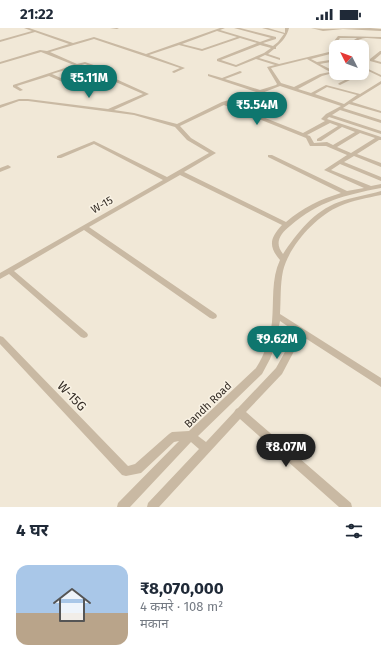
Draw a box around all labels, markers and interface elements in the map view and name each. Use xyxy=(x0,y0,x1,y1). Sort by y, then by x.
text: 21:22 xyxy=(20,5,54,23)
north arrow xyxy=(329,40,369,80)
map controls xyxy=(329,40,369,80)
pin: ₹5.11M xyxy=(56,65,122,99)
text: ₹5.11M xyxy=(70,70,108,85)
pin: ₹5.54M xyxy=(224,92,290,126)
text: ₹5.54M xyxy=(236,97,278,112)
street label: W-15 xyxy=(89,193,116,216)
pin: ₹9.62M xyxy=(244,326,310,360)
text: ₹9.62M xyxy=(256,331,298,346)
street label: W-15G xyxy=(54,378,90,414)
street label: Bandh Road xyxy=(182,379,234,431)
pin: ₹8.07M xyxy=(253,434,319,468)
text: ₹8.07M xyxy=(265,439,307,454)
text: 4 घर xyxy=(16,520,48,541)
icon: filters xyxy=(343,520,365,542)
text: ₹8,070,000 xyxy=(140,578,224,599)
icon: home xyxy=(48,581,96,629)
text: 4 कमरे · 108 m² xyxy=(140,599,223,614)
text: मकान xyxy=(140,616,168,631)

